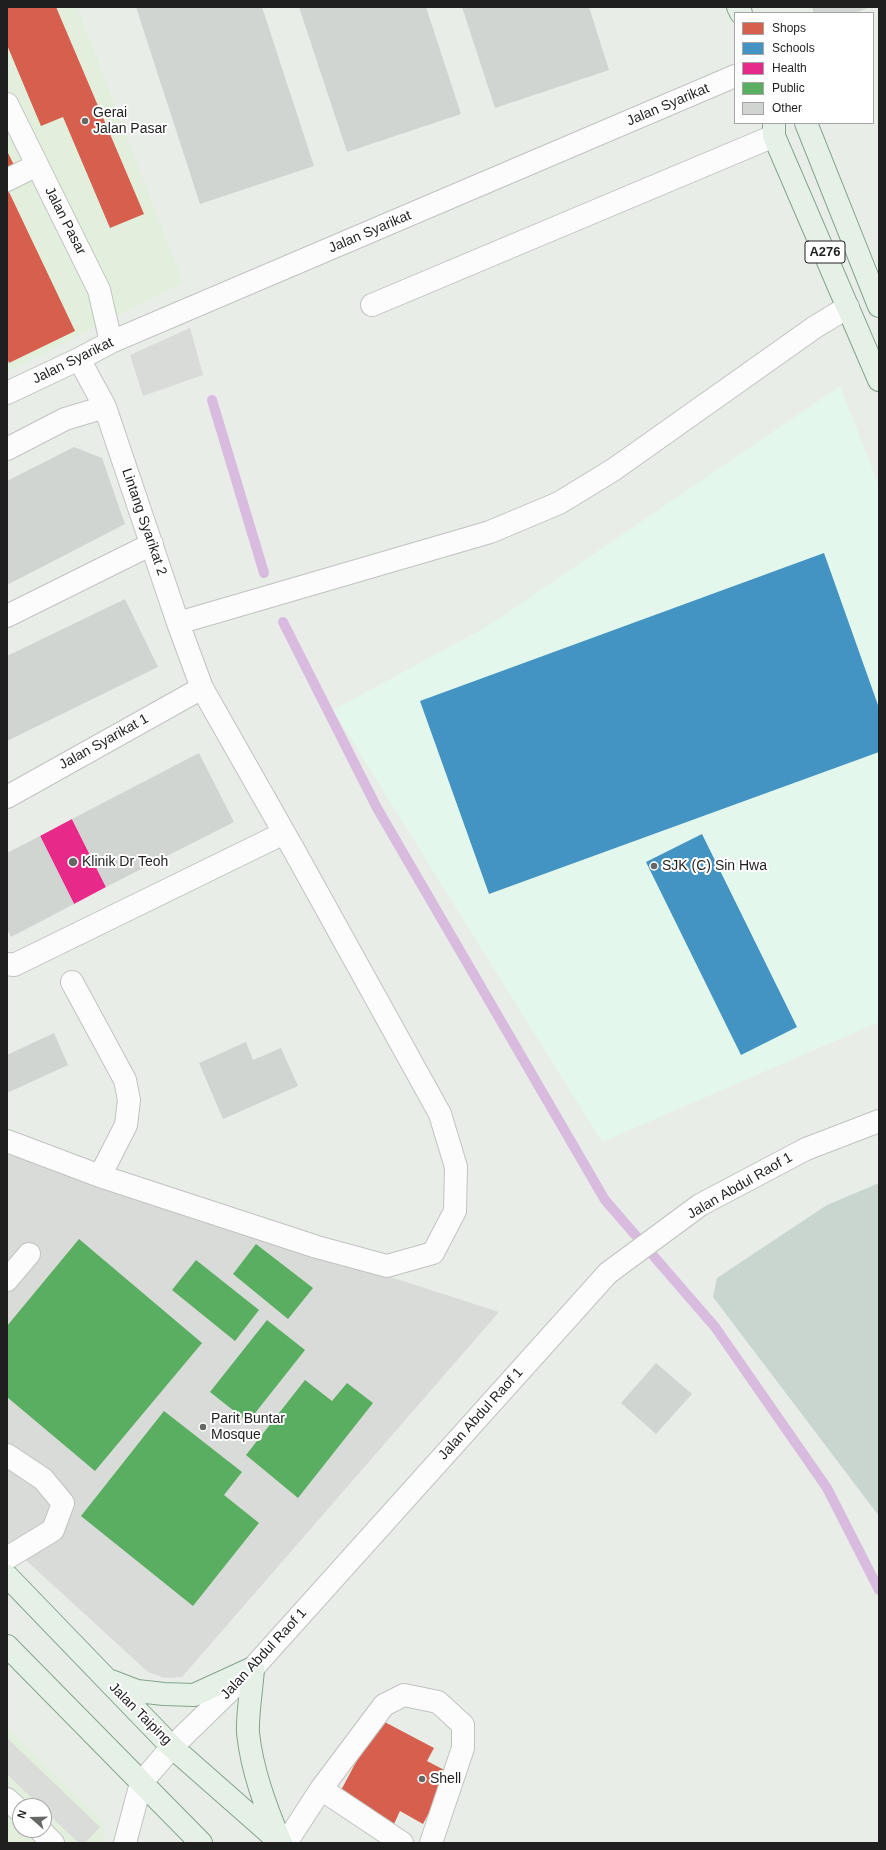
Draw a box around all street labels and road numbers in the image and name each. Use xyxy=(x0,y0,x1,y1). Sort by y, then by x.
street label: Jalan Syarikat xyxy=(624,80,712,130)
street label: Jalan Pasar xyxy=(41,184,89,258)
street label: Jalan Syarikat xyxy=(326,207,414,257)
road number: A276 xyxy=(805,241,845,263)
street label: Jalan Syarikat xyxy=(30,334,116,388)
street label: Lintang Syarikat 2 xyxy=(118,466,170,578)
street label: Jalan Syarikat 1 xyxy=(56,711,152,773)
street label: Jalan Abdul Raof 1 xyxy=(685,1149,795,1223)
street label: Jalan Abdul Raof 1 xyxy=(435,1364,527,1464)
street label: Jalan Abdul Raof 1 xyxy=(218,1605,310,1703)
street label: Jalan Taiping xyxy=(105,1679,175,1749)

